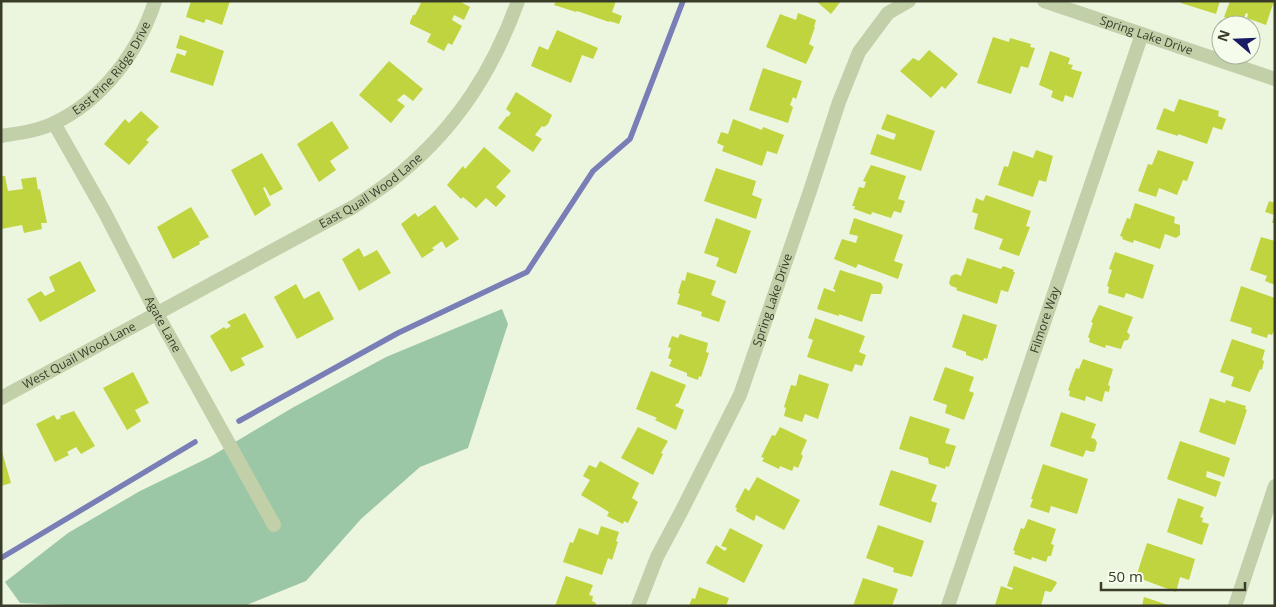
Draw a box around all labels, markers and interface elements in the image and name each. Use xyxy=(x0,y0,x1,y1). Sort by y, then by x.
street label: Spring Lake Drive xyxy=(1098,11,1196,59)
north arrow xyxy=(1211,15,1261,65)
street label: East Pine Ridge Drive xyxy=(69,18,154,119)
text: N xyxy=(1212,27,1234,44)
street label: East Quail Wood Lane xyxy=(316,149,426,232)
street label: Spring Lake Drive xyxy=(748,251,796,349)
street label: Filmore Way xyxy=(1025,283,1064,355)
street label: Agate Lane xyxy=(141,293,186,356)
street label: West Quail Wood Lane xyxy=(19,317,139,393)
scale bar xyxy=(1101,560,1245,592)
text: 50 m xyxy=(1108,566,1143,586)

